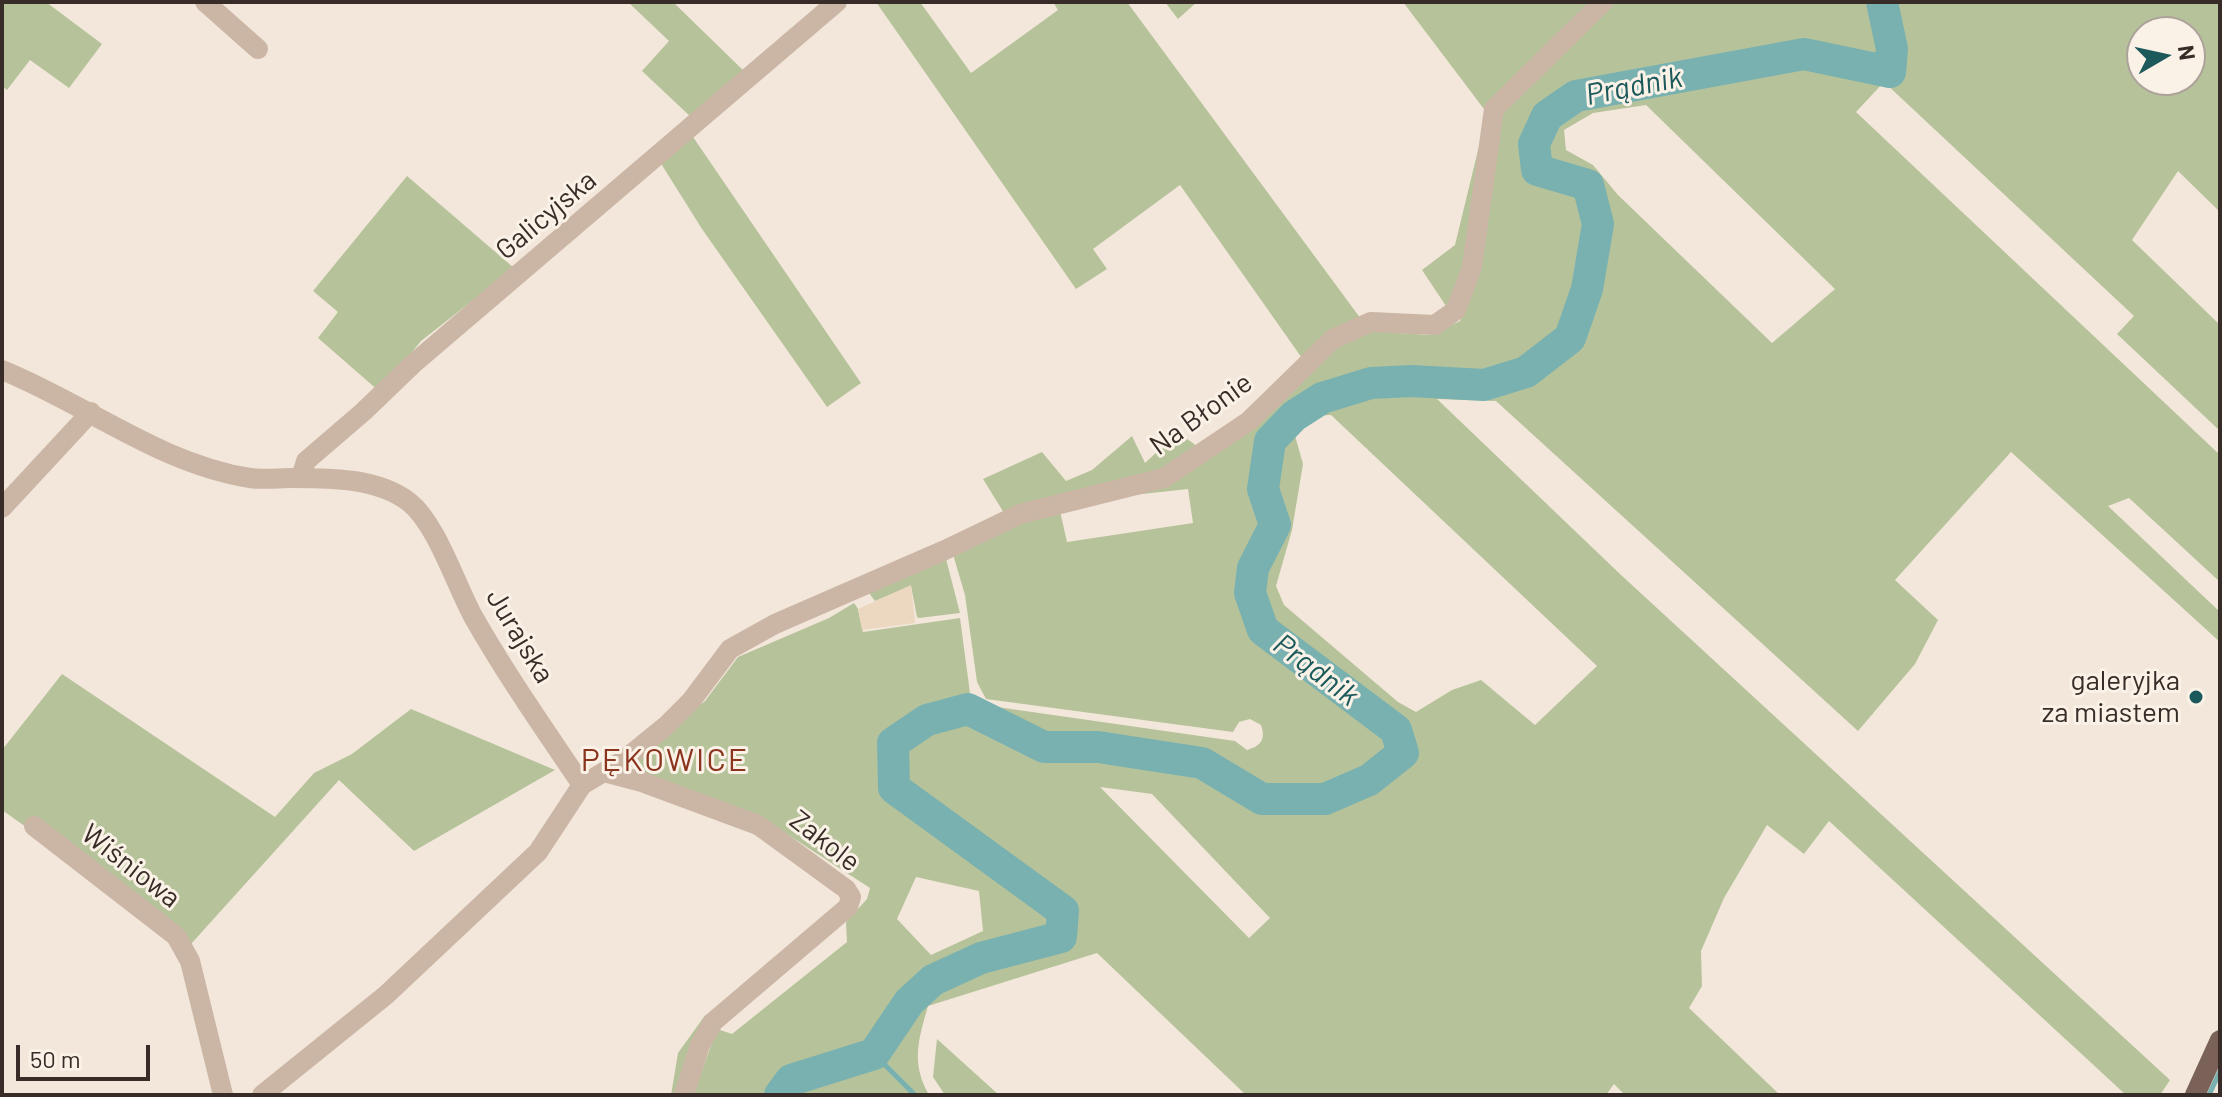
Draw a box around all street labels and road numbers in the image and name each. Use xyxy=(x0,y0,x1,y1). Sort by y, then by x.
street label: Galicyjska xyxy=(489,163,603,267)
street label: Na Błonie xyxy=(1143,366,1259,462)
street label: Jurajska xyxy=(479,583,561,689)
street label: Zakole xyxy=(783,803,867,879)
street label: Wiśniowa xyxy=(75,817,187,915)

